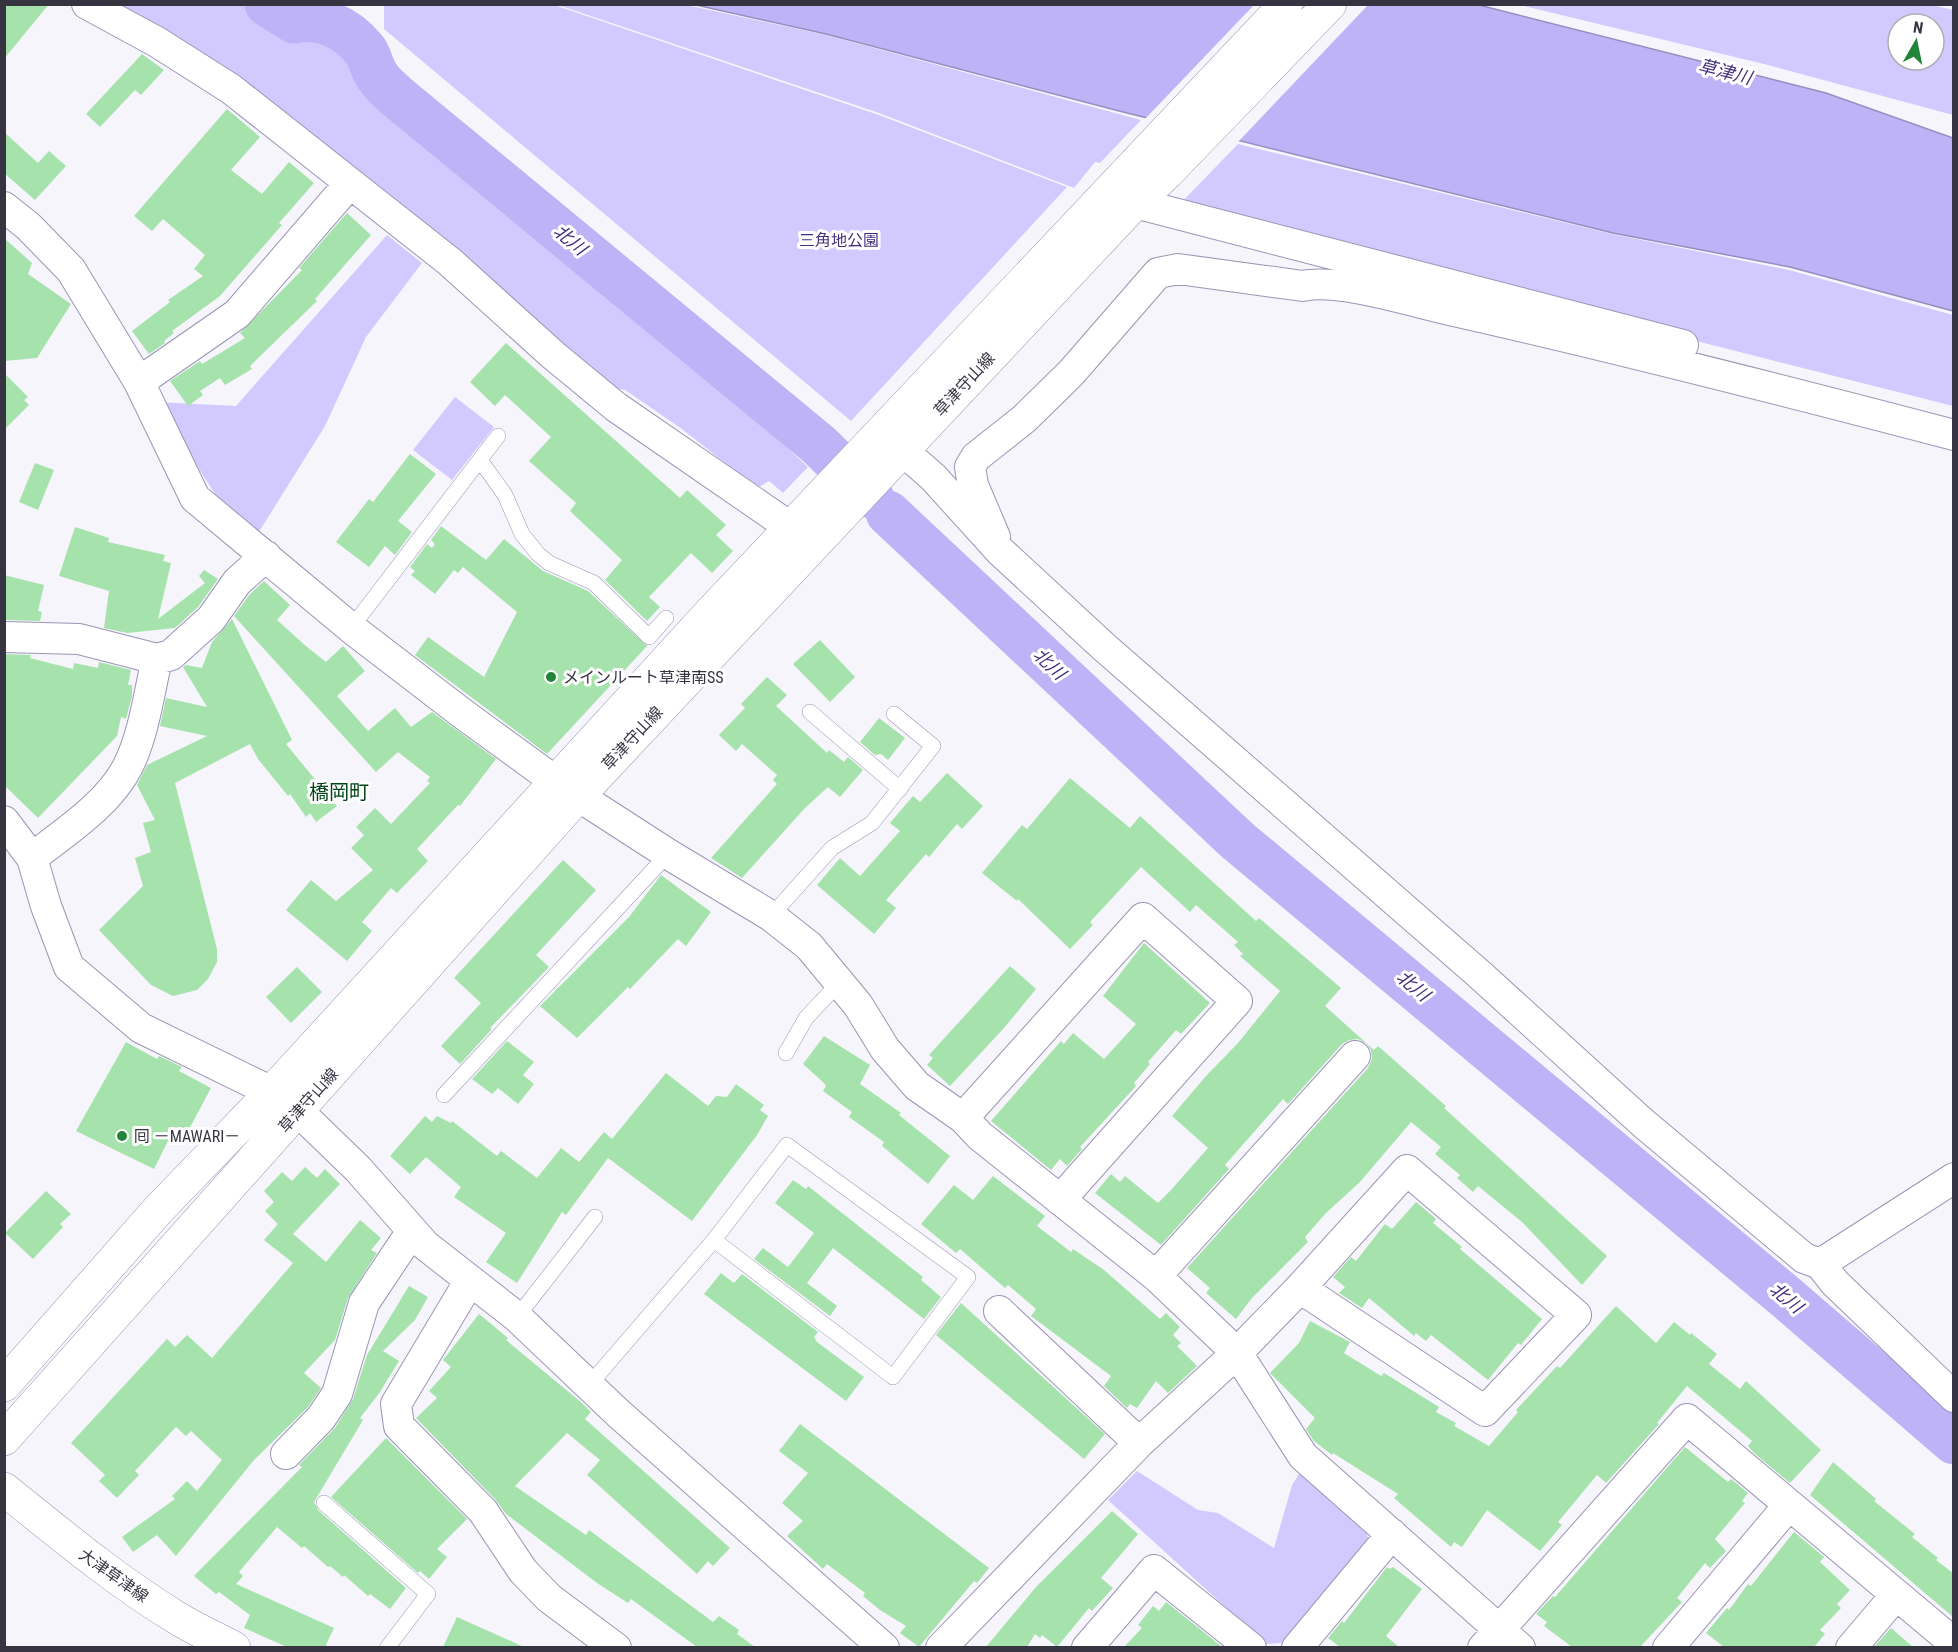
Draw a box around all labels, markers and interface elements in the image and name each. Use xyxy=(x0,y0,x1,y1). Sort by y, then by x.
north arrow xyxy=(1886,12,1946,72)
text: N xyxy=(1912,18,1925,38)
water label: 草津川 xyxy=(1696,55,1756,89)
water label: 北川 xyxy=(550,220,592,261)
park label: 三角地公園 xyxy=(799,231,879,250)
street label: 草津守山線 xyxy=(930,349,999,420)
water label: 北川 xyxy=(1029,644,1071,685)
place label: メインルート草津南SS xyxy=(563,668,724,687)
marker: メインルート草津南SS xyxy=(544,670,558,684)
street label: 草津守山線 xyxy=(598,703,667,774)
district label: 橋岡町 xyxy=(309,780,369,804)
water label: 北川 xyxy=(1393,966,1435,1007)
street label: 草津守山線 xyxy=(275,1064,342,1136)
place label: 囘 －MAWARI－ xyxy=(134,1127,240,1146)
marker: 囘 －MAWARI－ xyxy=(115,1129,129,1143)
water label: 北川 xyxy=(1766,1278,1808,1319)
street label: 大津草津線 xyxy=(75,1545,152,1606)

